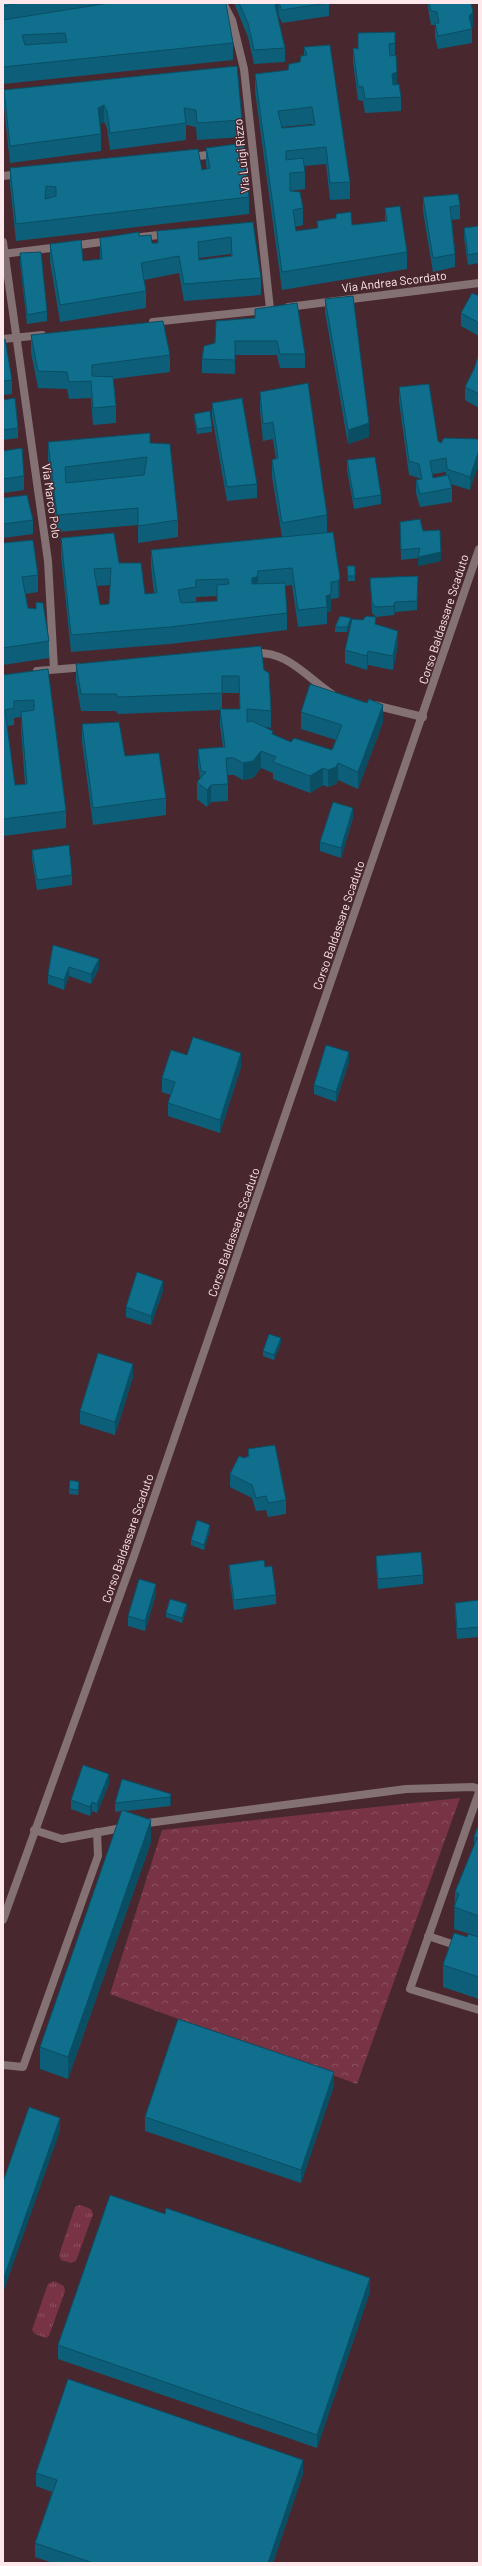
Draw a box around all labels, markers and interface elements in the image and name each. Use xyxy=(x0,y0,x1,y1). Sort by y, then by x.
street label: Via Luigi Rizzo xyxy=(230,118,252,194)
street label: Via Andrea Scordato xyxy=(341,268,447,294)
street label: Via Marco Polo xyxy=(40,463,64,539)
street label: Corso Baldassare Scaduto xyxy=(415,552,471,686)
street label: Corso Baldassare Scaduto xyxy=(309,859,367,991)
street label: Corso Baldassare Scaduto xyxy=(204,1166,262,1298)
street label: Corso Baldassare Scaduto xyxy=(98,1472,156,1604)

